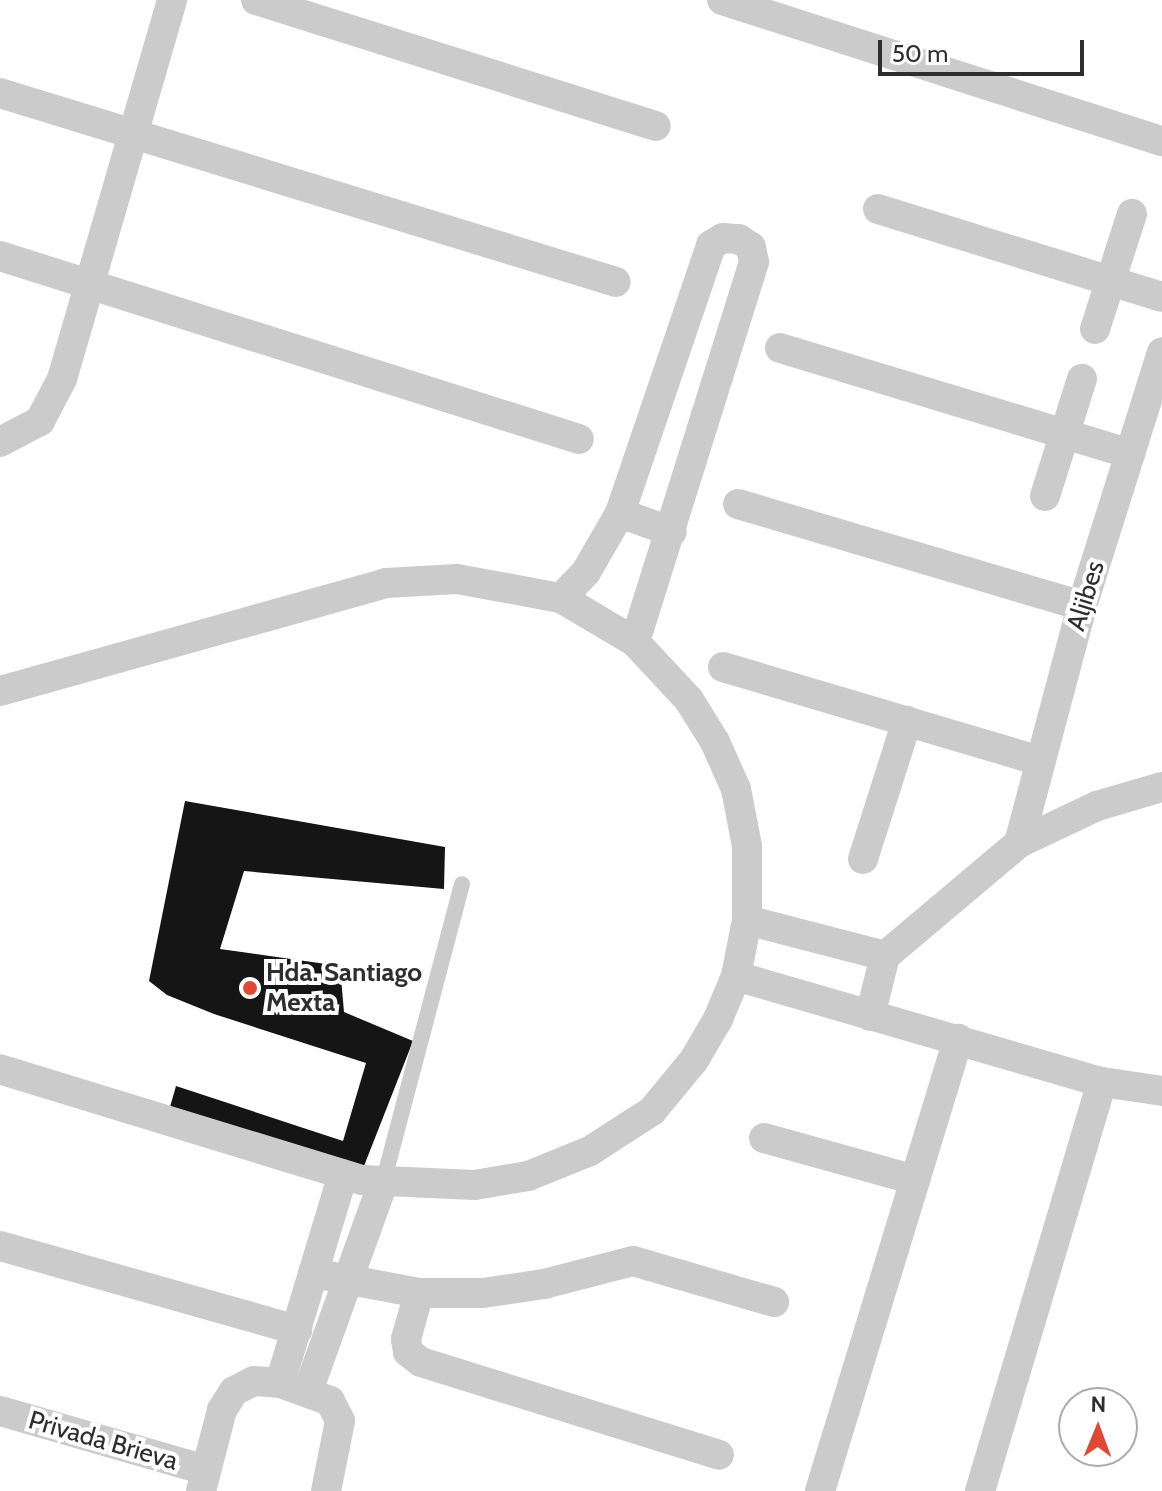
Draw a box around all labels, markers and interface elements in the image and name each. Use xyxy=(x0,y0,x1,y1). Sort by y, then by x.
scale bar xyxy=(882,24,1088,74)
text: 50 m xyxy=(892,39,948,68)
street label: Aljibes xyxy=(1061,557,1111,635)
place label: Hda. Santiago Mexta xyxy=(266,957,422,1018)
marker: Hda. Santiago Mexta xyxy=(241,979,259,997)
north arrow xyxy=(1058,1387,1138,1467)
text: N xyxy=(1090,1391,1106,1418)
street label: Privada Brieva xyxy=(25,1405,181,1477)

